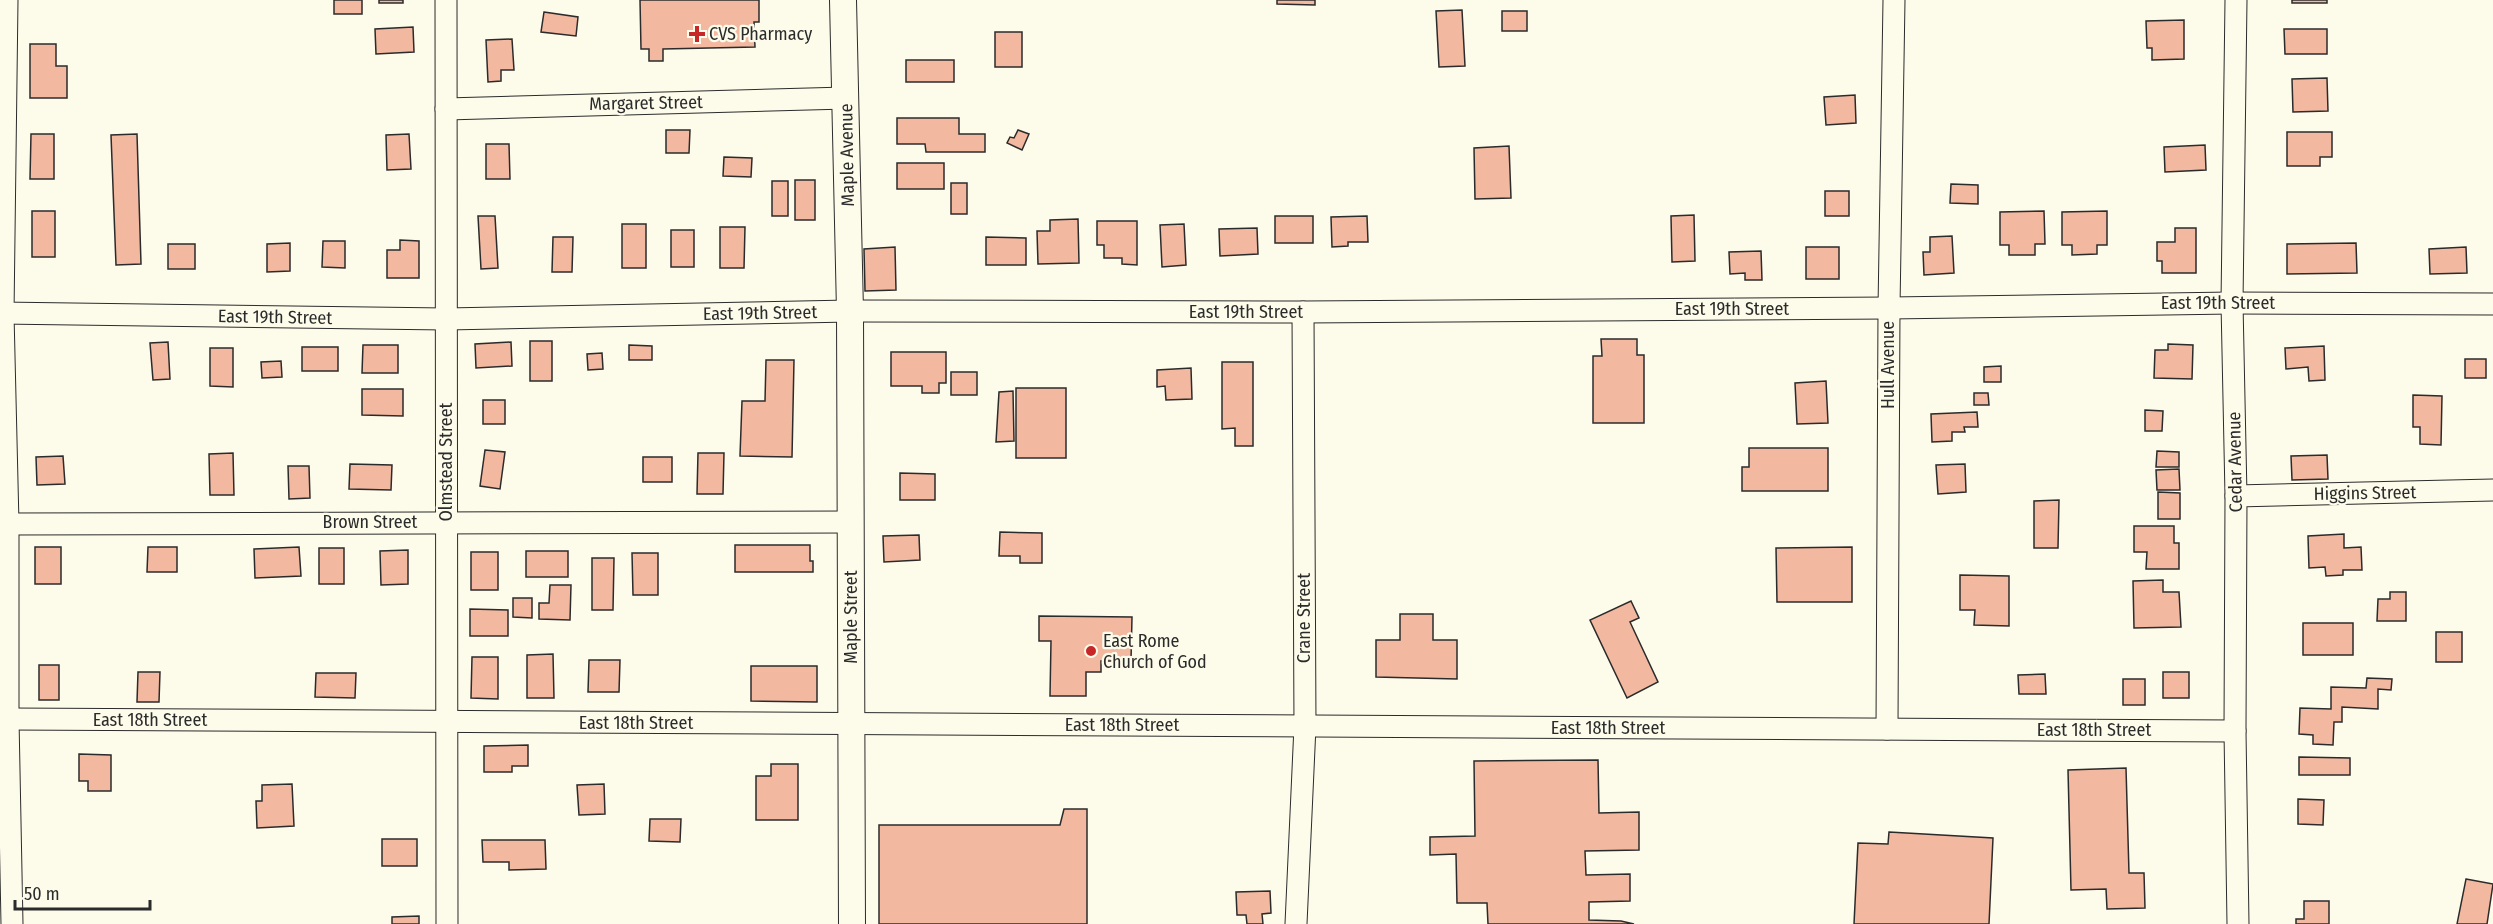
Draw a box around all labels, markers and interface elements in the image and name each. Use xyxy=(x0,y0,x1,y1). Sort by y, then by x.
place label: CVS Pharmacy xyxy=(709,23,812,45)
marker: CVS Pharmacy xyxy=(690,27,704,41)
street label: Margaret Street xyxy=(589,91,703,115)
street label: Maple Avenue xyxy=(835,103,859,207)
street label: East 19th Street xyxy=(2161,292,2275,314)
street label: East 19th Street xyxy=(1675,298,1789,320)
street label: East 19th Street xyxy=(703,301,817,325)
street label: East 19th Street xyxy=(1189,301,1303,323)
street label: East 19th Street xyxy=(218,305,332,329)
street label: Hull Avenue xyxy=(1877,321,1899,409)
street label: Olmstead Street xyxy=(435,402,457,521)
street label: Cedar Avenue xyxy=(2223,411,2247,513)
street label: Higgins Street xyxy=(2314,481,2417,505)
street label: Brown Street xyxy=(323,511,418,533)
street label: Maple Street xyxy=(840,570,862,664)
street label: Crane Street xyxy=(1293,573,1315,663)
place label: East Rome Church of God xyxy=(1103,630,1207,673)
marker: East Rome Church of God xyxy=(1084,644,1098,658)
street label: East 18th Street xyxy=(93,709,207,731)
street label: East 18th Street xyxy=(579,712,693,734)
street label: East 18th Street xyxy=(1065,714,1179,736)
street label: East 18th Street xyxy=(1551,717,1665,739)
street label: East 18th Street xyxy=(2037,719,2151,741)
scale bar xyxy=(15,873,150,911)
text: 50 m xyxy=(24,883,60,905)

